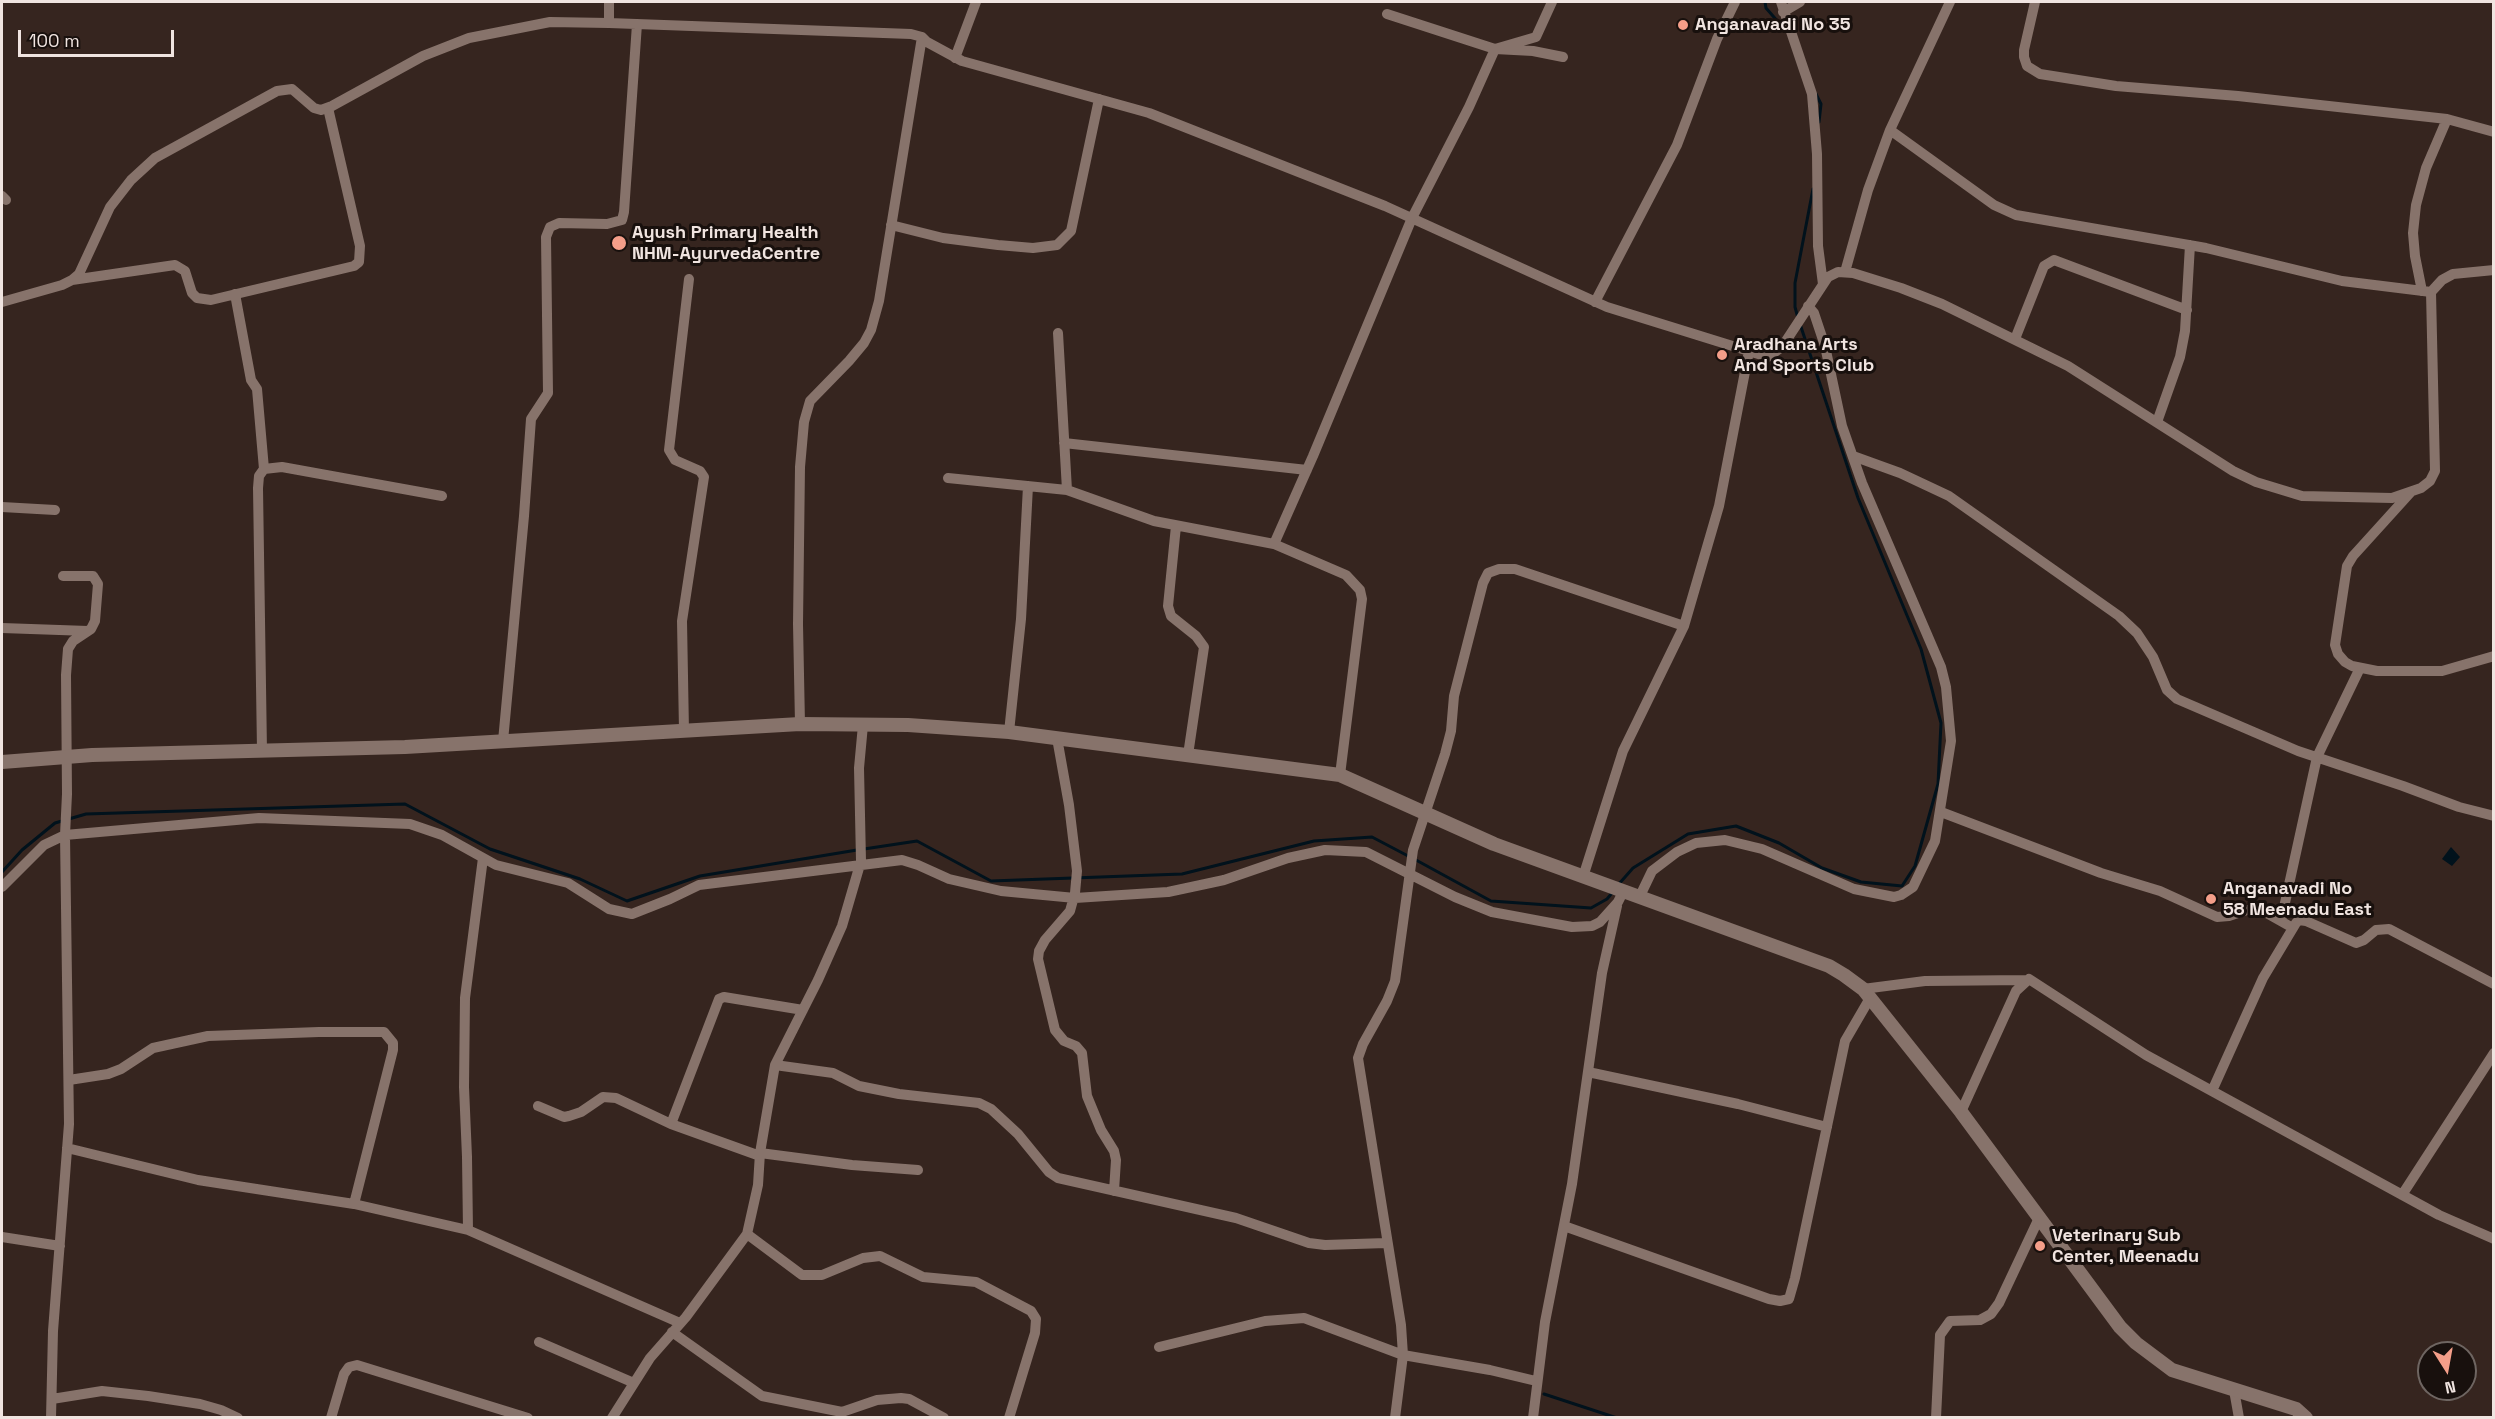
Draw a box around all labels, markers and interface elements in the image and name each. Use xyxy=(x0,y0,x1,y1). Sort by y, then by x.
place label: Anganavadi No 35 xyxy=(1695,14,1850,36)
scale bar xyxy=(21,18,177,56)
marker: Anganavadi No 35 xyxy=(1676,18,1690,32)
text: 100 m xyxy=(29,29,80,52)
place label: Ayush Primary Health NHM-AyurvedaCentre xyxy=(632,222,820,264)
marker: Ayush Primary Health NHM-AyurvedaCentre xyxy=(610,234,628,252)
place label: Aradhana Arts And Sports Club xyxy=(1734,334,1874,376)
marker: Aradhana Arts And Sports Club xyxy=(1715,348,1729,362)
place label: Anganavadi No 58 Meenadu East xyxy=(2223,878,2372,920)
marker: Anganavadi No 58 Meenadu East xyxy=(2204,892,2218,906)
place label: Veterinary Sub Center, Meenadu xyxy=(2052,1225,2199,1268)
marker: Veterinary Sub Center, Meenadu xyxy=(2033,1239,2047,1253)
north arrow xyxy=(2417,1341,2477,1401)
text: N xyxy=(2443,1376,2457,1399)

